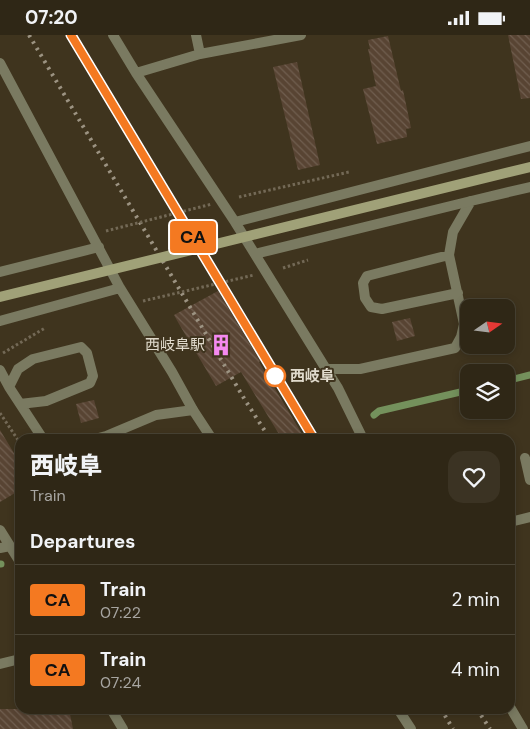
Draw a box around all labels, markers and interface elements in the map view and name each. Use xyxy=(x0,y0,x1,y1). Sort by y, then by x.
text: 07:20 xyxy=(25,5,78,30)
line badge: CA xyxy=(170,221,216,253)
text: CA xyxy=(180,225,206,249)
north arrow xyxy=(460,299,515,354)
map controls xyxy=(460,299,515,419)
building icon: 西岐阜駅 xyxy=(208,332,234,358)
place label: 西岐阜駅 xyxy=(145,335,205,355)
button: layers xyxy=(460,364,515,419)
marker: 西岐阜 xyxy=(264,365,286,387)
place label: 西岐阜 xyxy=(290,366,335,386)
text: 西岐阜 xyxy=(30,450,102,481)
button: heart xyxy=(448,451,500,503)
text: Train xyxy=(30,485,66,506)
text: Departures xyxy=(30,529,135,554)
text: Train xyxy=(100,577,146,602)
text: 2 min xyxy=(452,587,500,612)
text: CA xyxy=(45,588,70,612)
text: 07:22 xyxy=(100,602,141,623)
text: Train xyxy=(100,647,146,672)
text: 4 min xyxy=(451,657,500,682)
text: CA xyxy=(45,658,70,682)
text: 07:24 xyxy=(100,672,141,693)

